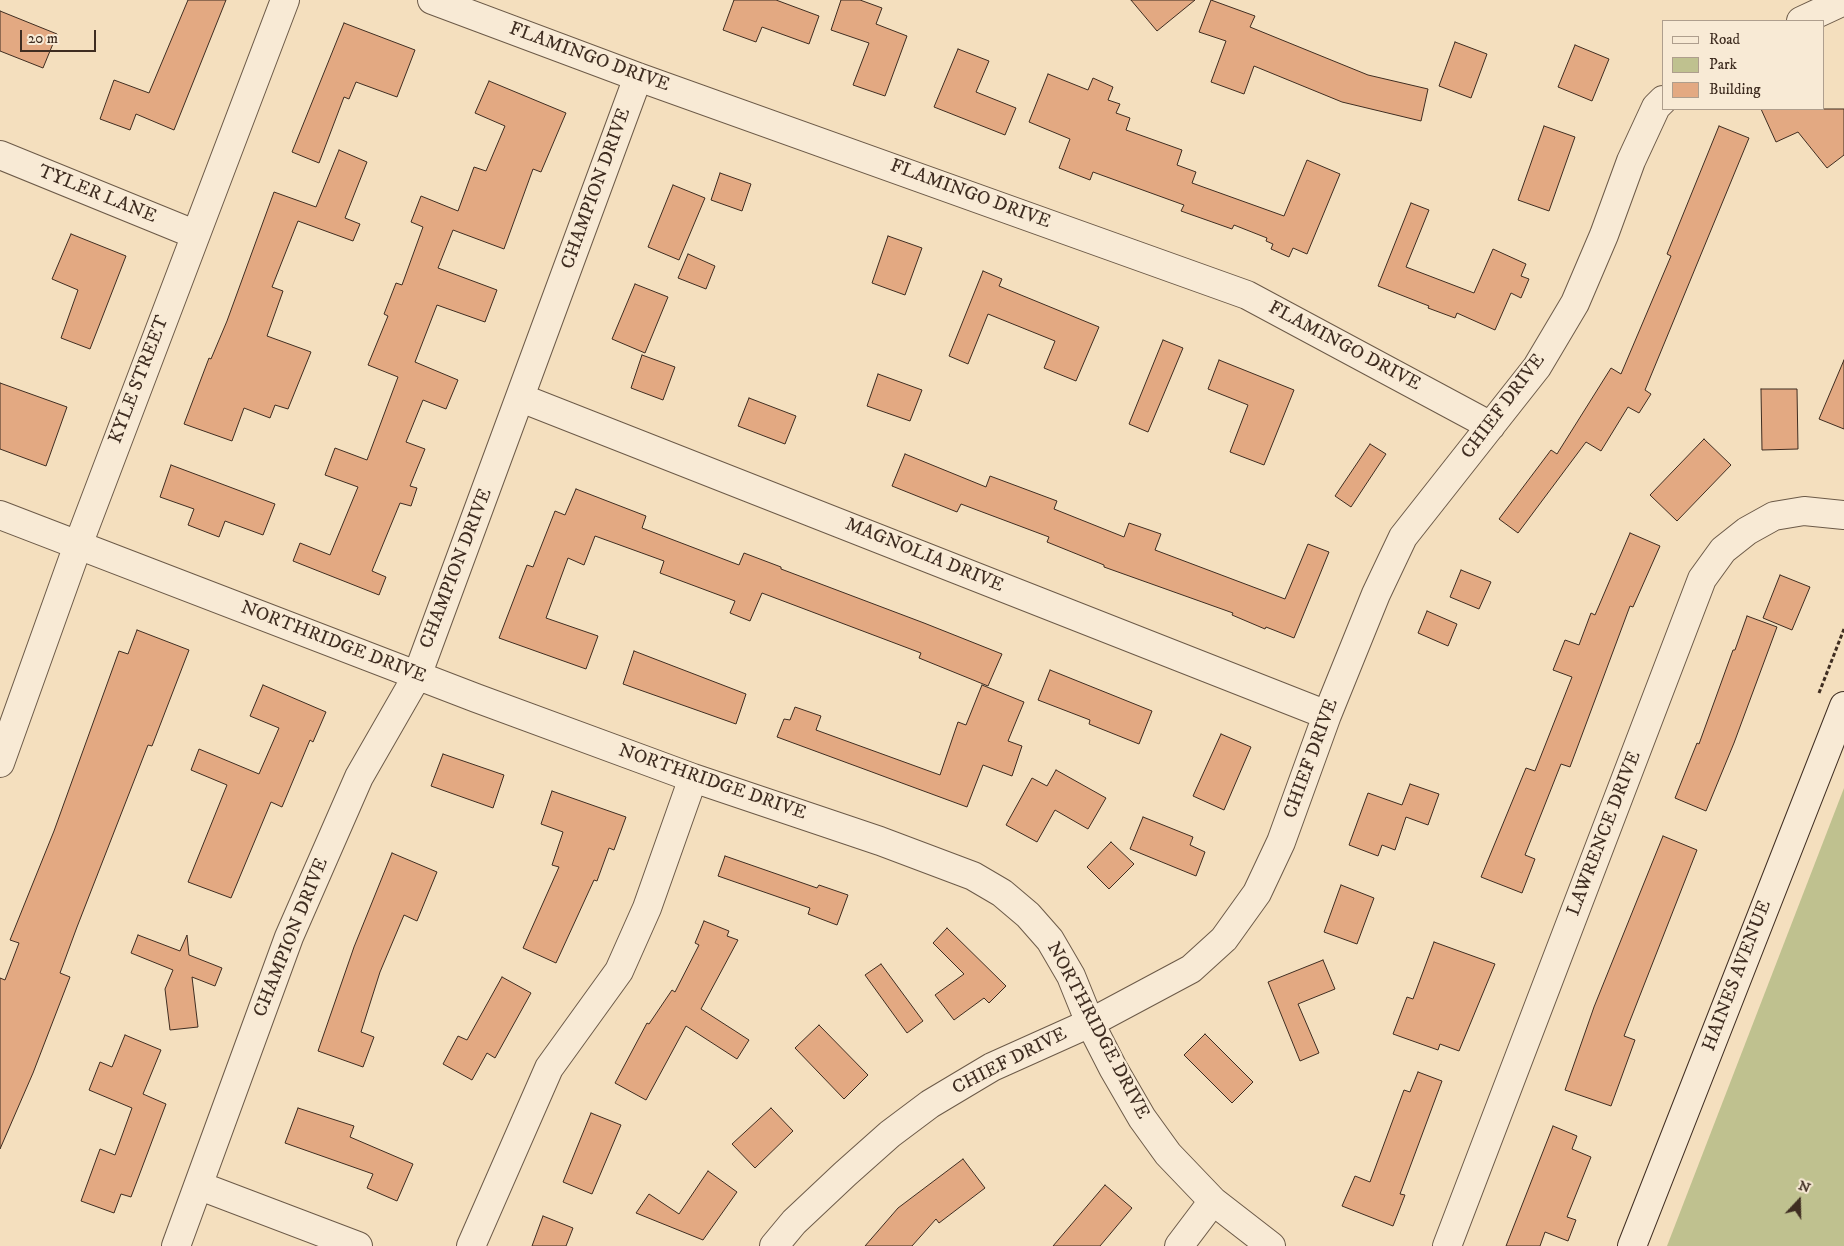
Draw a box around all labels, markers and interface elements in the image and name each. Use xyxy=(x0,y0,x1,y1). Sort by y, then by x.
street label: FLAMINGO DRIVE xyxy=(506,18,672,98)
scale bar xyxy=(22,20,99,52)
legend xyxy=(1662,20,1824,110)
text: 20 m xyxy=(28,29,58,48)
text: Road xyxy=(1709,30,1740,49)
text: Park xyxy=(1709,55,1737,74)
text: Building xyxy=(1709,80,1761,99)
street label: CHAMPION DRIVE xyxy=(557,105,637,273)
street label: FLAMINGO DRIVE xyxy=(887,155,1053,235)
street label: TYLER LANE xyxy=(35,161,159,229)
street label: FLAMINGO DRIVE xyxy=(1264,297,1424,397)
street label: KYLE STREET xyxy=(105,313,175,447)
street label: CHIEF DRIVE xyxy=(1457,350,1551,464)
street label: CHAMPION DRIVE xyxy=(416,486,498,652)
street label: MAGNOLIA DRIVE xyxy=(841,514,1007,598)
street label: NORTHRIDGE DRIVE xyxy=(237,597,429,689)
street label: CHIEF DRIVE xyxy=(1280,696,1344,822)
street label: NORTHRIDGE DRIVE xyxy=(615,740,809,826)
street label: LAWRENCE DRIVE xyxy=(1563,748,1647,920)
street label: CHAMPION DRIVE xyxy=(250,855,334,1021)
street label: HAINES AVENUE xyxy=(1699,897,1777,1055)
street label: NORTHRIDGE DRIVE xyxy=(1041,939,1153,1123)
street label: CHIEF DRIVE xyxy=(949,1023,1071,1101)
north arrow xyxy=(1774,1176,1824,1226)
text: N xyxy=(1796,1177,1813,1197)

